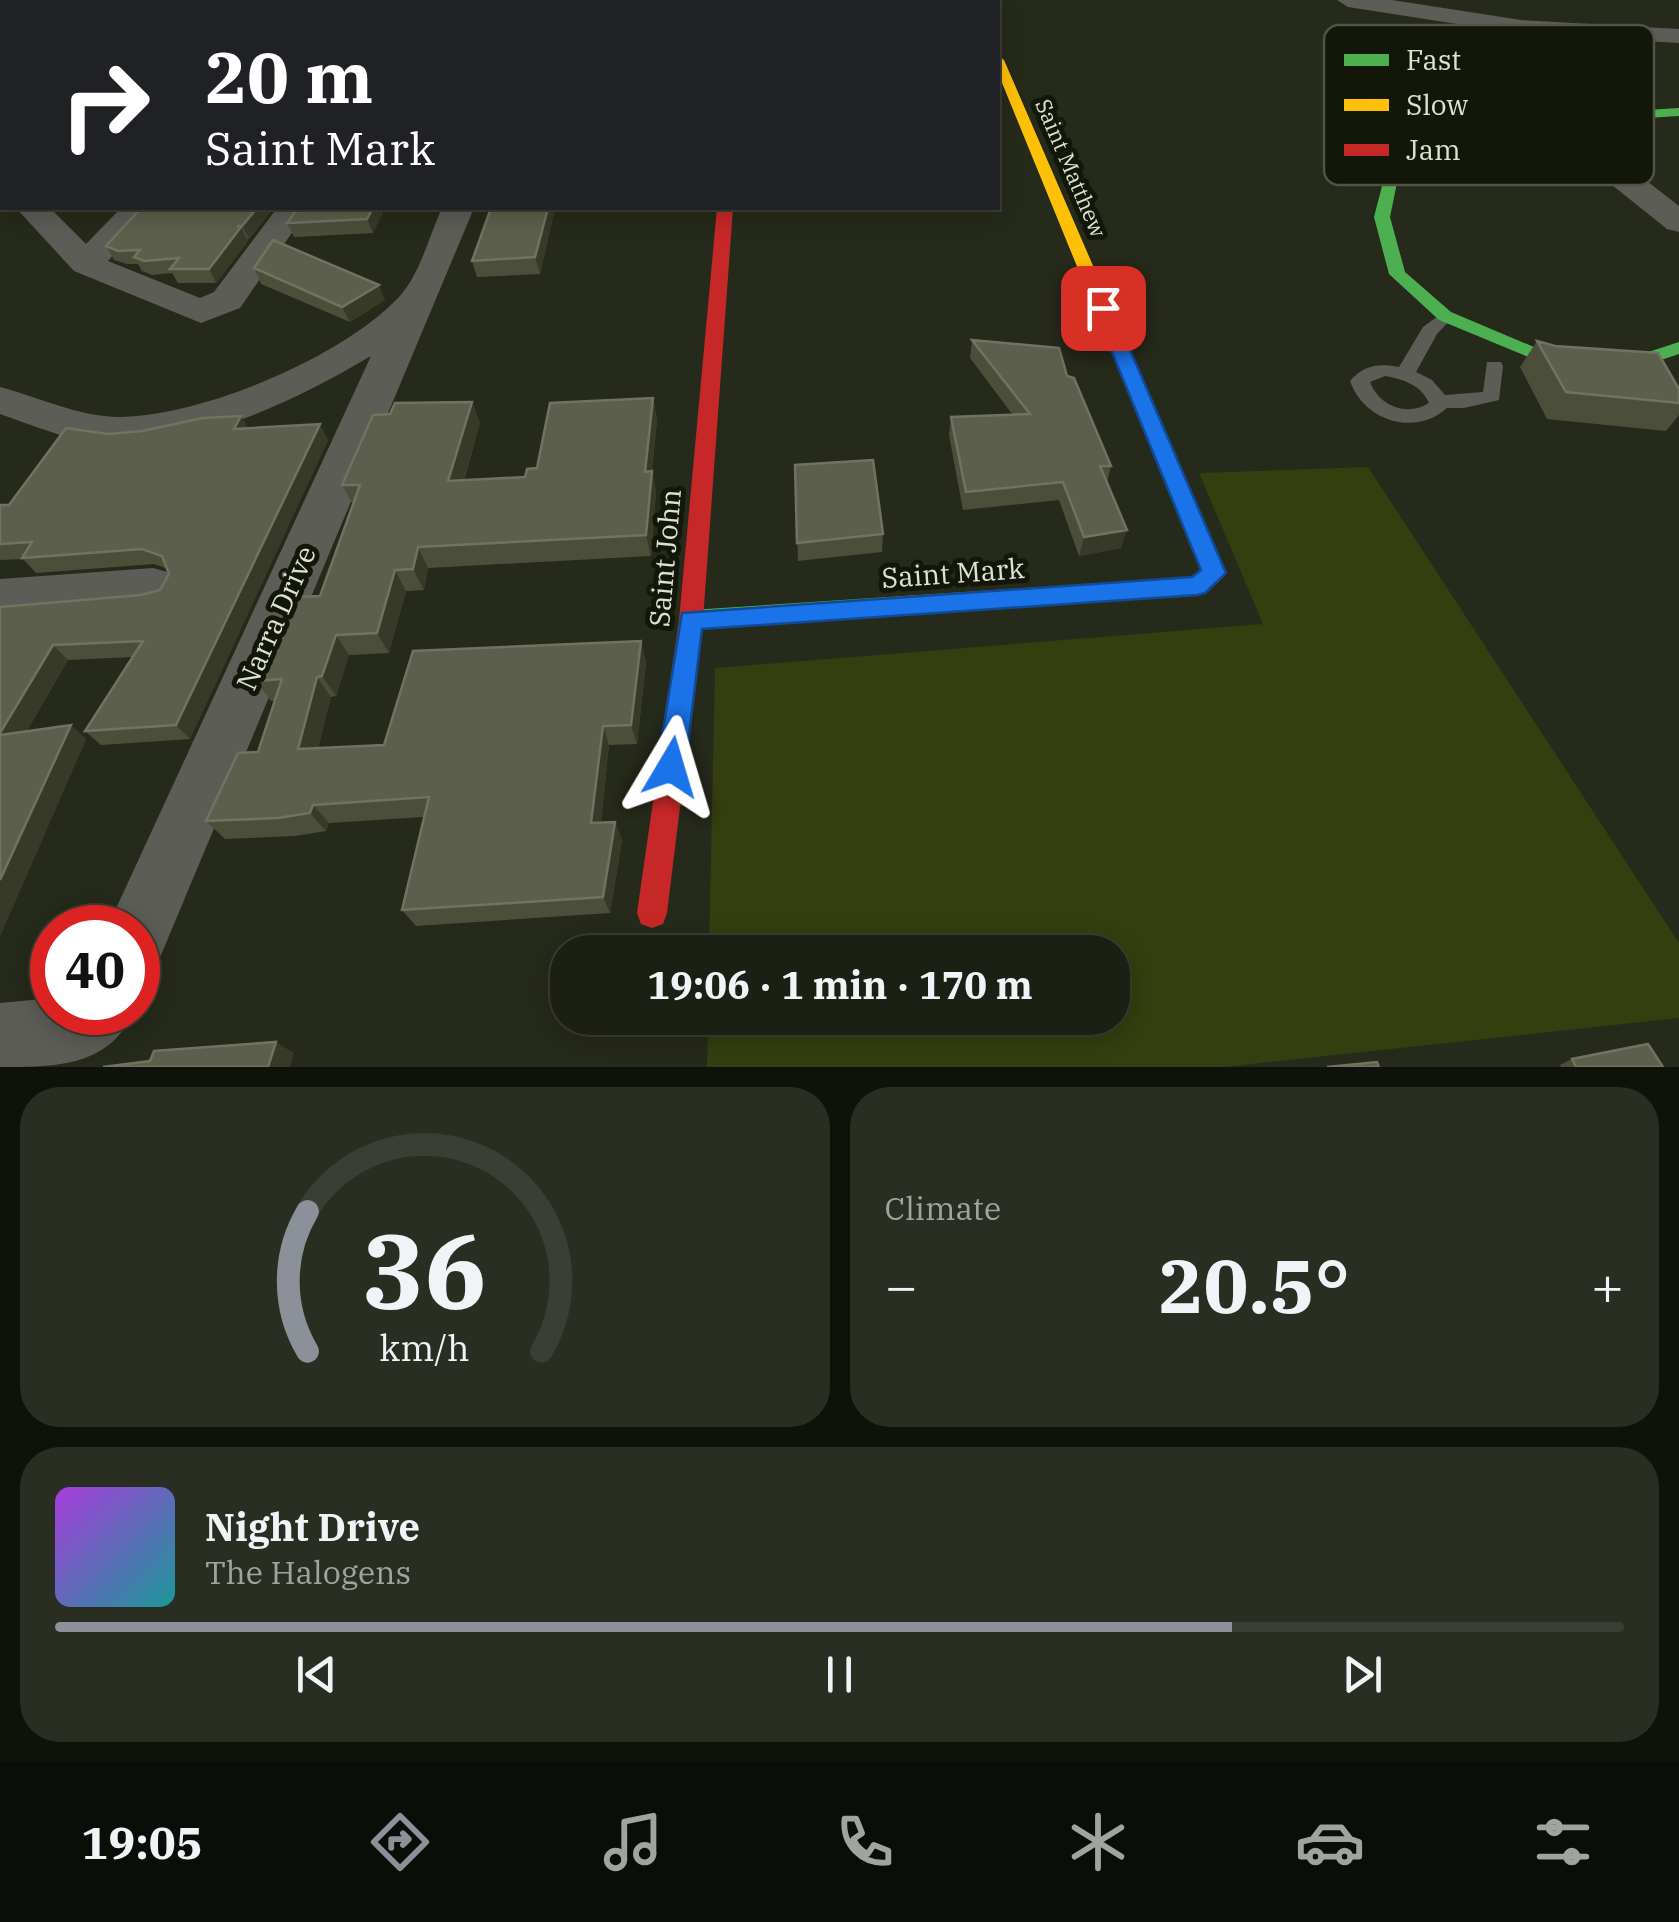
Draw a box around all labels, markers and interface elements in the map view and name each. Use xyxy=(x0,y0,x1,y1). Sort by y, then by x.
legend xyxy=(1324,25,1654,185)
text: 20 m xyxy=(205,31,373,122)
icon: right xyxy=(40,40,170,170)
text: Fast xyxy=(1406,41,1461,78)
text: Slow xyxy=(1406,86,1468,123)
street label: Saint Matthew xyxy=(1029,94,1114,241)
text: Saint Mark xyxy=(205,119,435,177)
text: Jam xyxy=(1406,131,1461,168)
pin xyxy=(1061,266,1146,351)
icon: arrive xyxy=(1076,281,1131,336)
street label: Saint John xyxy=(640,487,689,629)
street label: Narra Drive xyxy=(227,540,324,696)
street label: Saint Mark xyxy=(880,549,1026,596)
position arrow xyxy=(619,715,723,819)
speed limit sign: 40 xyxy=(30,905,160,1035)
text: 19:06 · 1 min · 170 m xyxy=(647,960,1033,1009)
text: Climate xyxy=(885,1187,1001,1229)
text: 36 xyxy=(362,1202,487,1338)
text: 20.5° xyxy=(1159,1236,1350,1334)
text: − xyxy=(885,1250,918,1321)
text: + xyxy=(1591,1250,1624,1321)
text: km/h xyxy=(380,1324,470,1371)
text: Night Drive xyxy=(205,1502,420,1551)
text: The Halogens xyxy=(205,1551,411,1593)
icon: previous xyxy=(289,1647,344,1702)
icon: pause xyxy=(812,1647,867,1702)
icon: next xyxy=(1335,1647,1390,1702)
icon: directions xyxy=(365,1807,435,1877)
icon: music xyxy=(598,1807,668,1877)
icon: phone xyxy=(830,1807,900,1877)
icon: climate xyxy=(1063,1807,1133,1877)
icon: car xyxy=(1295,1807,1365,1877)
icon: filters xyxy=(1528,1807,1598,1877)
text: 19:05 xyxy=(81,1813,203,1871)

